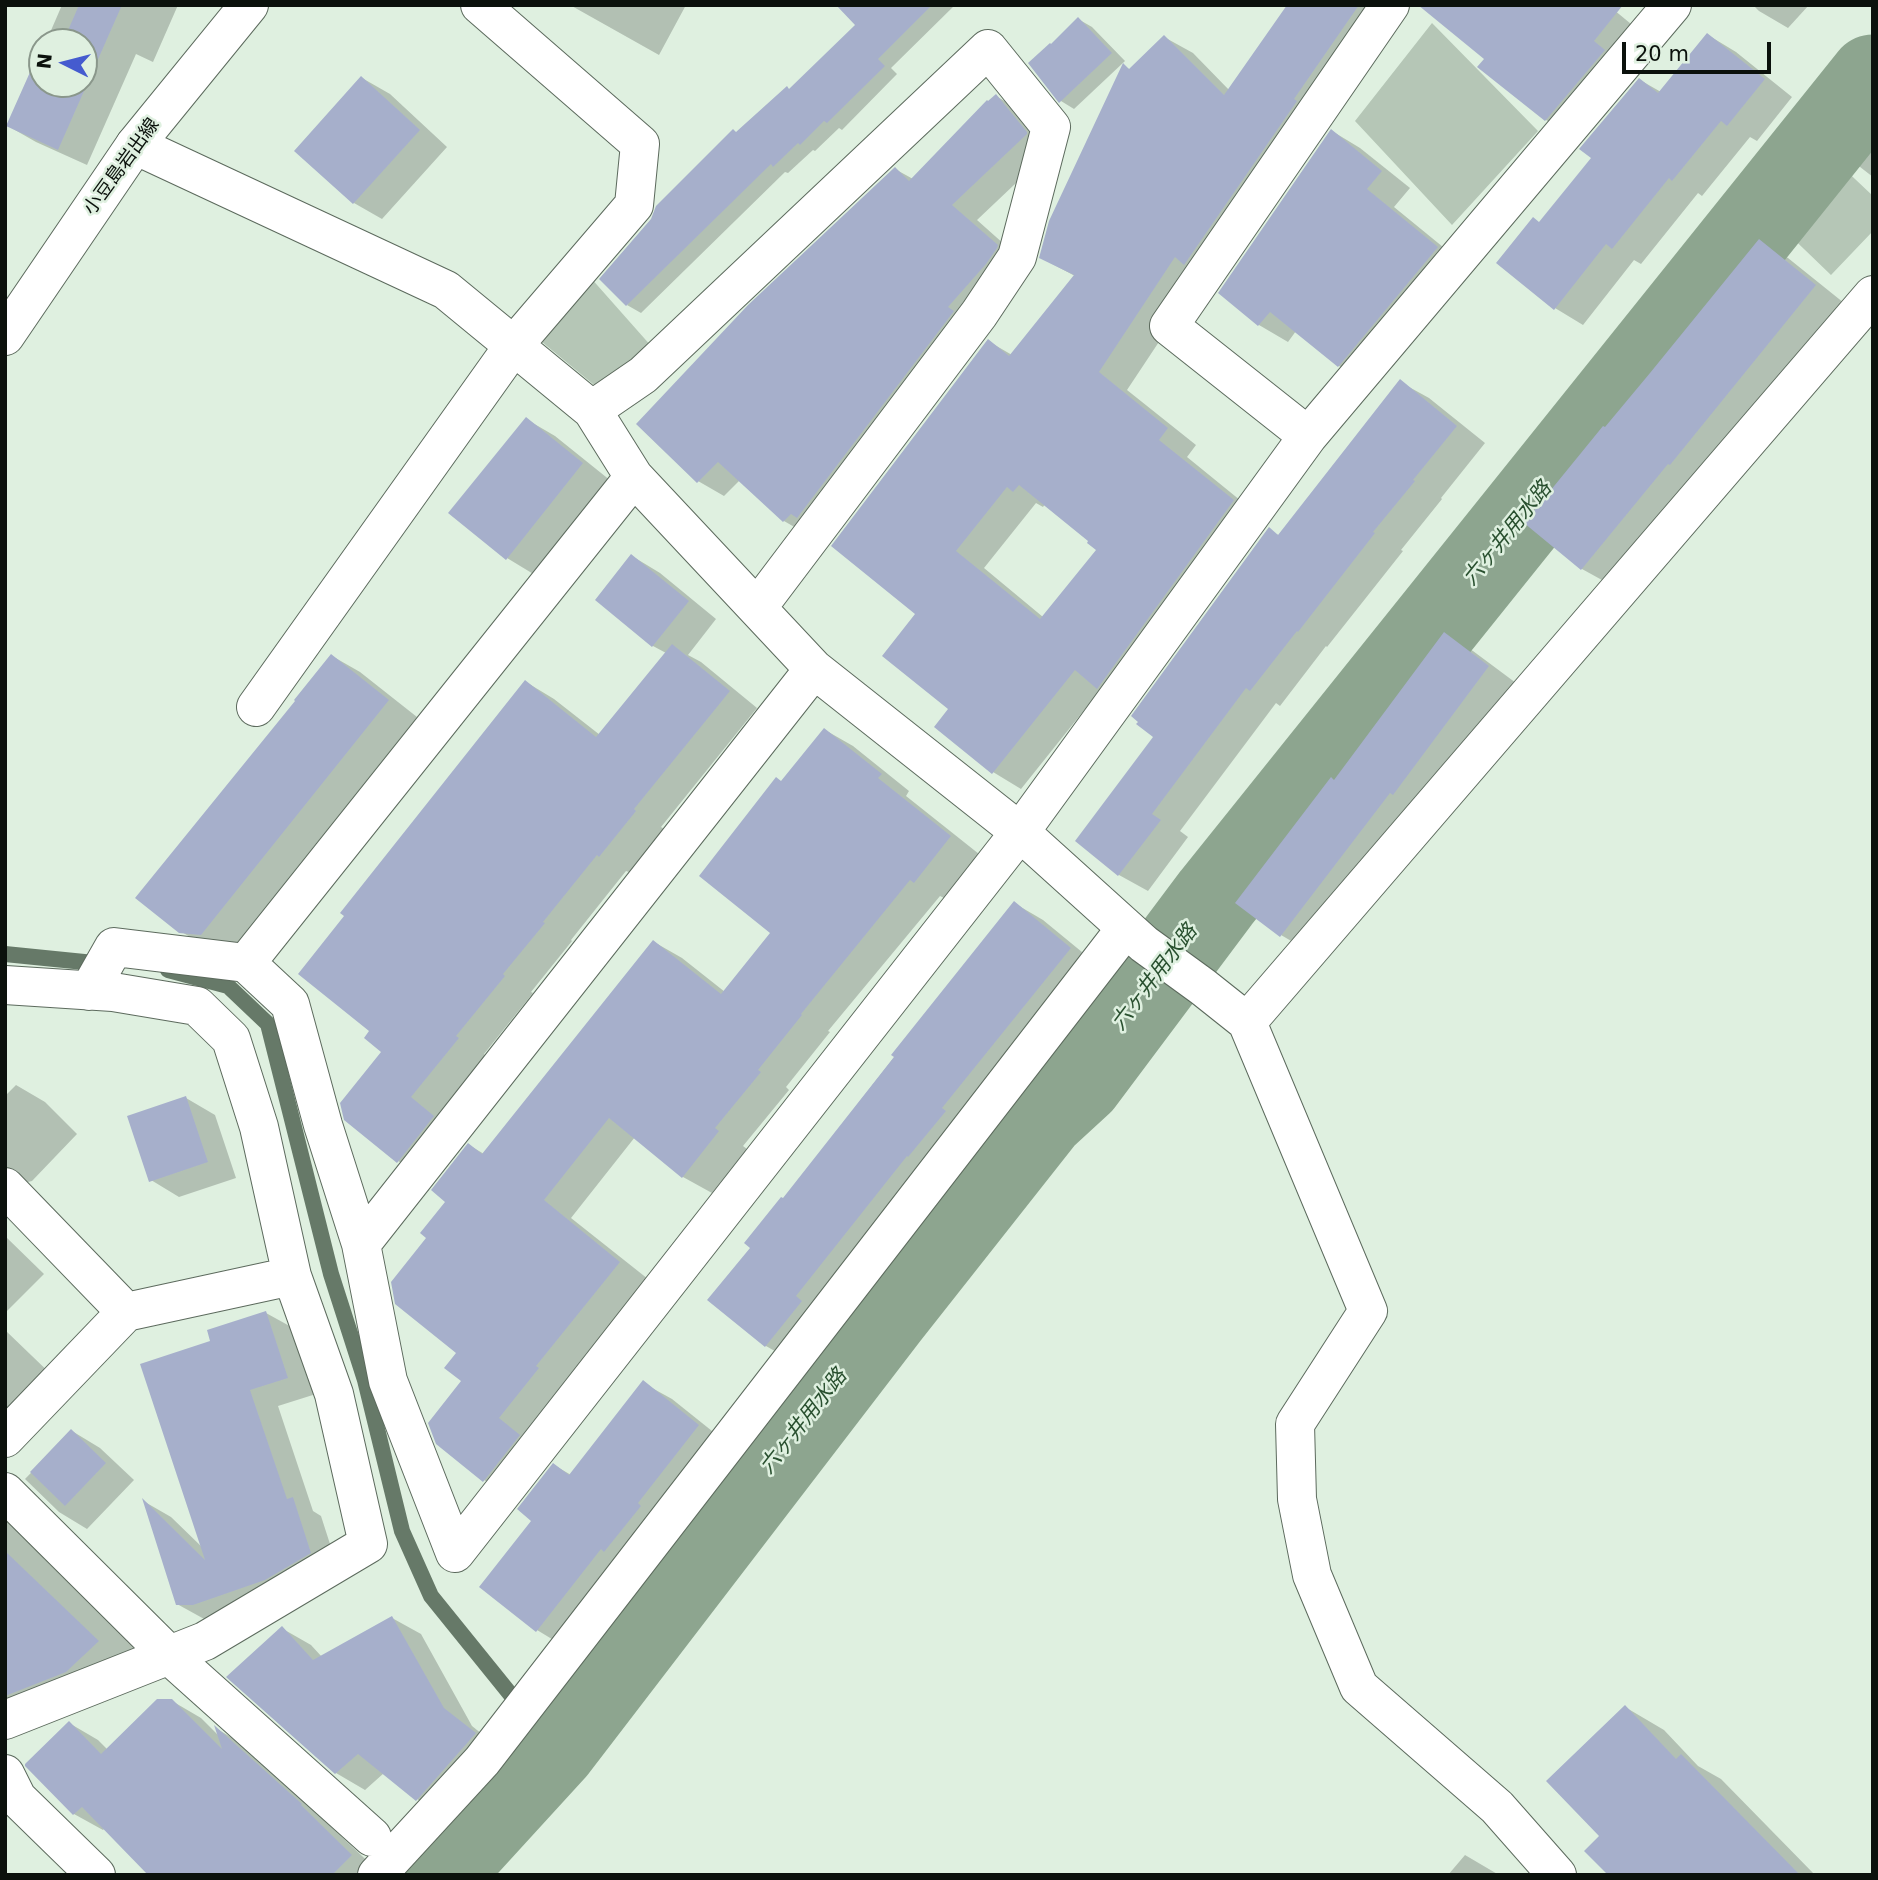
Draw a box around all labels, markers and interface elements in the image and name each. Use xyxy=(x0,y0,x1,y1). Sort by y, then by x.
north arrow xyxy=(28,28,98,98)
scale bar xyxy=(1626,28,1775,72)
text: 20 m xyxy=(1635,42,1689,66)
text: N xyxy=(32,52,56,70)
street label: 小豆島岩出線 xyxy=(79,114,165,220)
water label: 六ヶ井用水路 xyxy=(1459,477,1557,591)
water label: 六ヶ井用水路 xyxy=(1107,920,1203,1036)
water label: 六ヶ井用水路 xyxy=(755,1365,853,1479)

